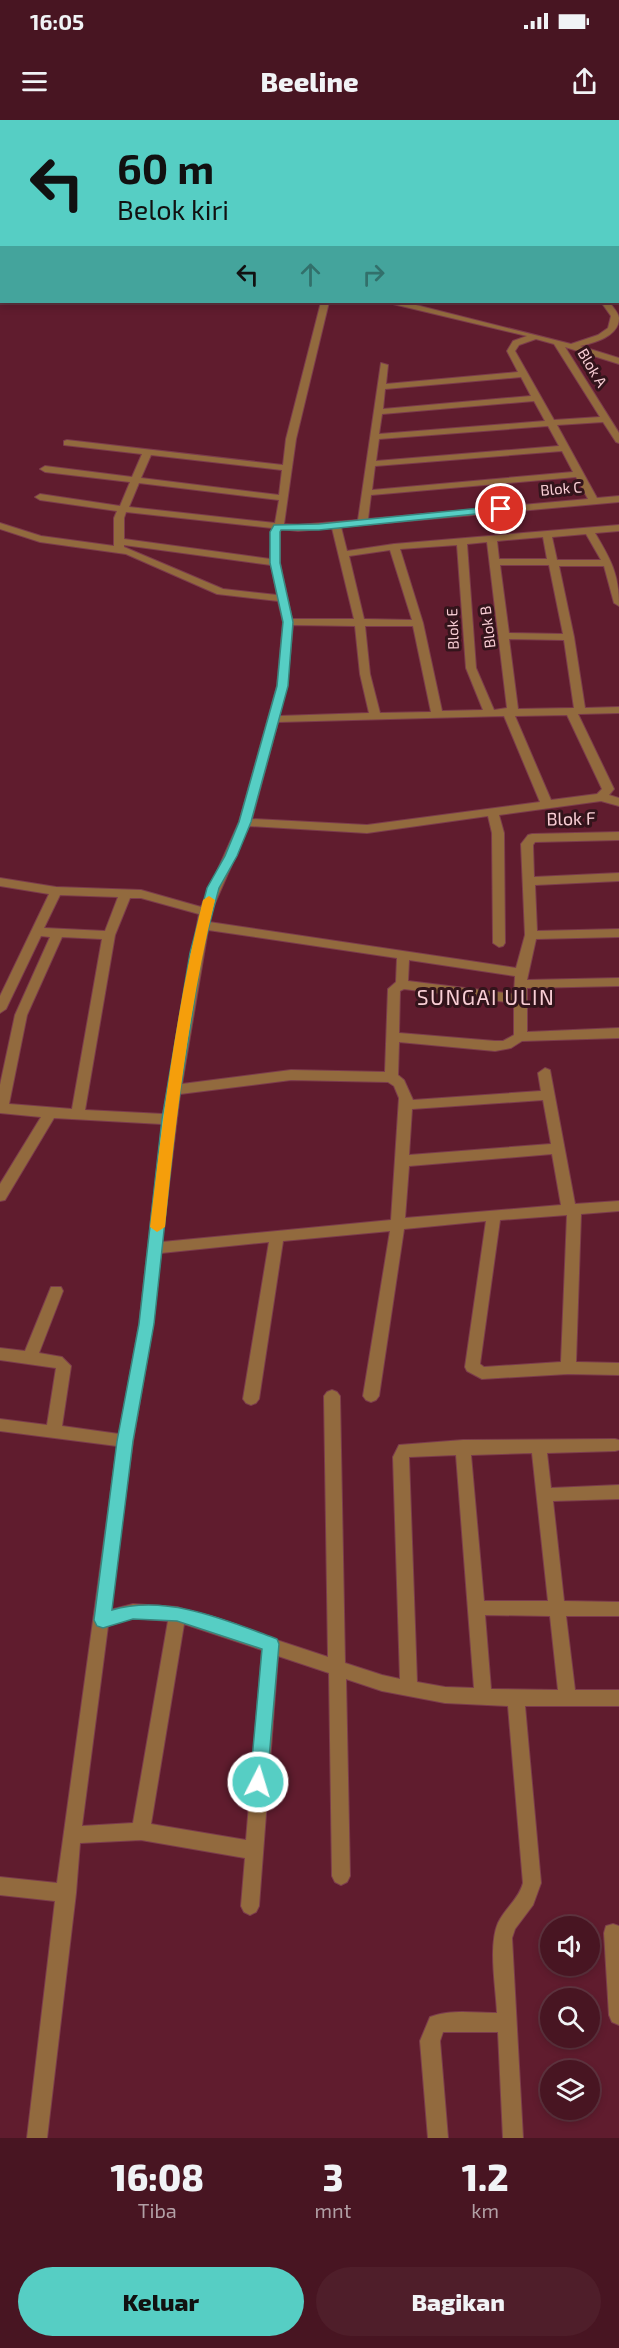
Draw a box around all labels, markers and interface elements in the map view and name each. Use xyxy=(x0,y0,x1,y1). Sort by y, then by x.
text: 16:05 xyxy=(30,8,84,34)
icon: menu xyxy=(18,65,51,98)
text: Beeline xyxy=(260,65,359,97)
icon: share xyxy=(568,65,601,98)
text: 60 m xyxy=(117,142,214,192)
icon: left xyxy=(18,144,96,222)
text: Belok kiri xyxy=(117,193,229,225)
icon: left xyxy=(231,258,264,291)
icon: ahead xyxy=(294,258,327,291)
icon: right xyxy=(357,258,390,291)
street label: Blok A xyxy=(574,345,612,391)
street label: Blok C xyxy=(539,477,583,499)
pin xyxy=(475,483,526,534)
icon: arrive xyxy=(484,492,517,525)
street label: Blok B xyxy=(475,605,499,649)
street label: Blok E xyxy=(442,608,462,650)
street label: Blok F xyxy=(546,807,596,829)
district label: SUNGAI ULIN xyxy=(417,984,555,1009)
position arrow xyxy=(226,1750,290,1814)
map controls xyxy=(540,1916,600,2120)
button: sound xyxy=(540,1916,600,1976)
button: search xyxy=(540,1988,600,2048)
button: layers xyxy=(540,2060,600,2120)
text: 16:08 xyxy=(111,2155,204,2198)
text: 3 xyxy=(323,2155,343,2198)
text: 1.2 xyxy=(462,2155,508,2198)
text: Tiba xyxy=(138,2198,177,2222)
text: mnt xyxy=(315,2198,351,2222)
text: km xyxy=(471,2198,499,2222)
button: Keluar xyxy=(18,2267,304,2336)
button: Bagikan xyxy=(316,2267,601,2336)

